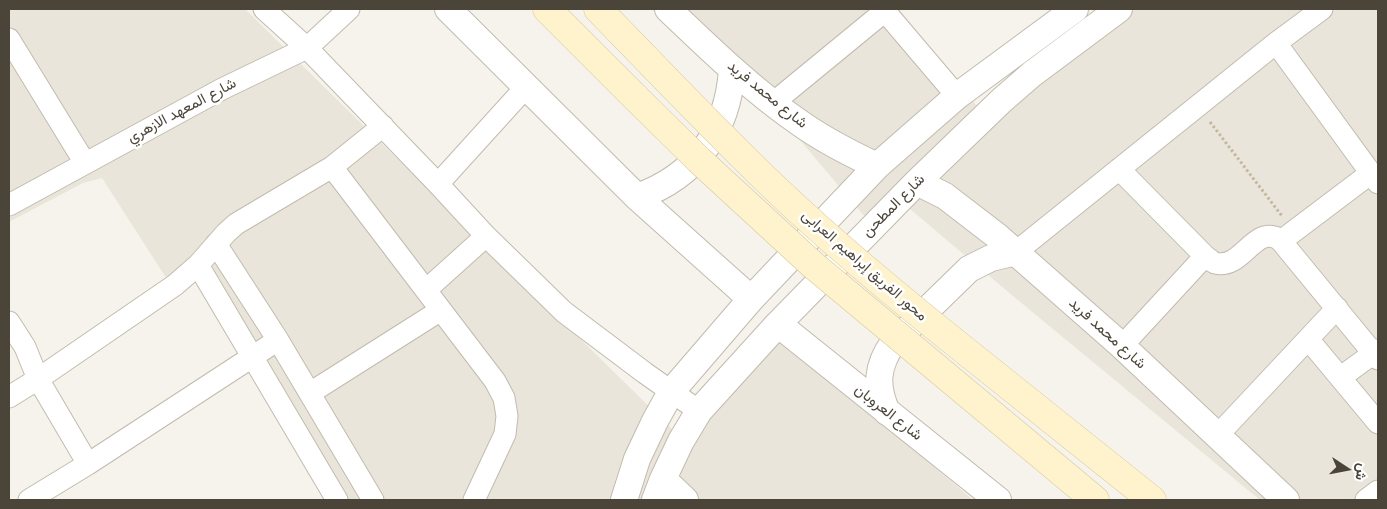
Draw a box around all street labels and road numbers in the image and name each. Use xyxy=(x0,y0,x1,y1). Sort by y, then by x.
street label: شارع محمد فريد xyxy=(723,57,811,133)
street label: شارع المعهد الازهري xyxy=(124,75,240,147)
street label: شارع المطحن xyxy=(859,171,929,241)
street label: محور الفريق إبراهيم العرابى xyxy=(798,207,930,325)
street label: شارع محمد فريد xyxy=(1065,295,1149,373)
street label: شارع العروبان xyxy=(851,381,925,445)

